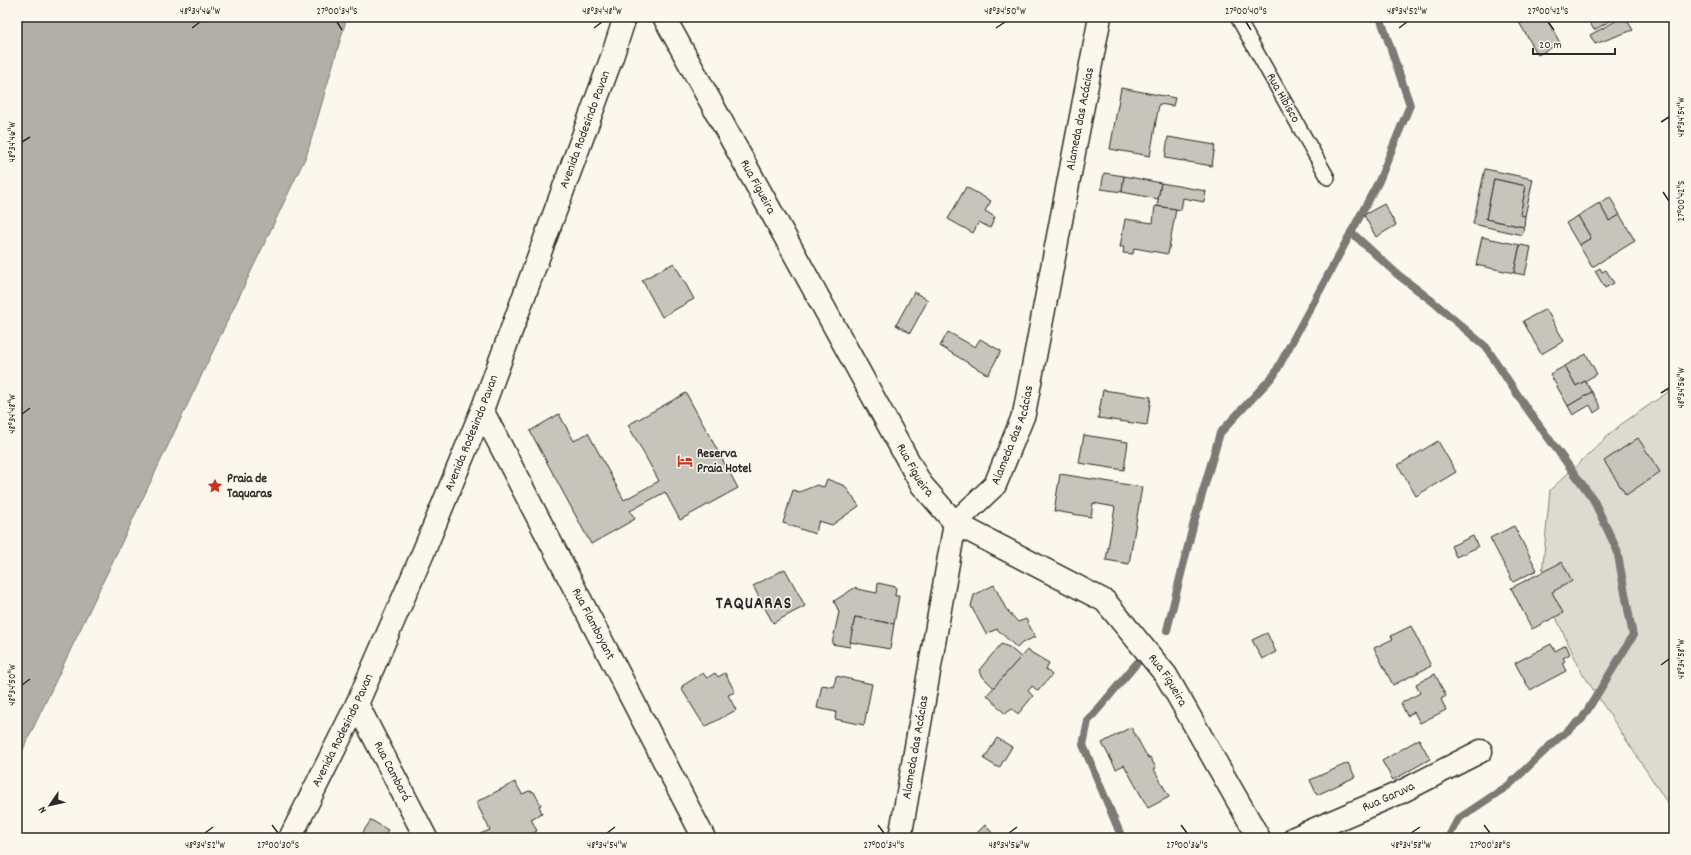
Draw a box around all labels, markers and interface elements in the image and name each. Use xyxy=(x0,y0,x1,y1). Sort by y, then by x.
text: 48°34'46"W xyxy=(180,5,220,19)
text: 27°00'34"S xyxy=(317,5,357,19)
text: 48°34'48"W xyxy=(582,5,622,19)
text: 48°34'50"W xyxy=(984,5,1026,19)
text: 27°00'40"S xyxy=(1225,5,1267,19)
text: 48°34'52"W xyxy=(1387,5,1427,19)
text: 27°00'42"S xyxy=(1528,5,1568,19)
scale bar xyxy=(1533,30,1615,56)
text: 20 m xyxy=(1539,37,1562,54)
street label: Alameda das Acácias xyxy=(1061,66,1100,172)
street label: Avenida Rodesindo Pavan xyxy=(555,68,616,191)
street label: Rua Hibisco xyxy=(1261,70,1305,127)
text: 48°34'54"W xyxy=(1675,97,1689,137)
text: 48°34'46"W xyxy=(6,122,20,162)
street label: Rua Figueira xyxy=(735,156,781,218)
text: 27°00'42"S xyxy=(1675,181,1689,221)
text: 48°34'56"W xyxy=(1675,367,1689,408)
street label: Avenida Rodesindo Pavan xyxy=(440,372,504,494)
street label: Alameda das Acácias xyxy=(986,384,1039,488)
text: 48°34'48"W xyxy=(6,394,20,434)
street label: Rua Figueira xyxy=(891,440,938,502)
place label: Reserva Praia Hotel xyxy=(697,445,752,479)
hotel icon: Reserva Praia Hotel xyxy=(676,452,694,470)
place label: Praia de Taquaras xyxy=(227,470,273,504)
place icon: Praia de Taquaras xyxy=(206,477,224,495)
street label: Rua Flamboyant xyxy=(566,585,620,663)
district label: TAQUARAS xyxy=(716,593,792,617)
text: 48°34'58"W xyxy=(1675,639,1689,679)
street label: Rua Figueira xyxy=(1143,650,1192,711)
text: 48°34'50"W xyxy=(6,664,20,706)
street label: Avenida Rodesindo Pavan xyxy=(307,671,379,790)
street label: Alameda das Acácias xyxy=(897,694,934,801)
street label: Rua Cambará xyxy=(368,738,415,806)
street label: Rua Garuva xyxy=(1359,777,1419,817)
north arrow xyxy=(30,785,70,825)
text: N xyxy=(35,802,52,816)
text: 48°34'52"W xyxy=(185,839,225,853)
text: 27°00'30"S xyxy=(257,839,299,853)
text: 48°34'54"W xyxy=(587,839,627,853)
text: 27°00'34"S xyxy=(864,839,904,853)
text: 48°34'56"W xyxy=(989,839,1030,853)
text: 27°00'36"S xyxy=(1166,839,1208,853)
text: 48°34'58"W xyxy=(1391,839,1431,853)
text: 27°00'38"S xyxy=(1470,839,1510,853)

